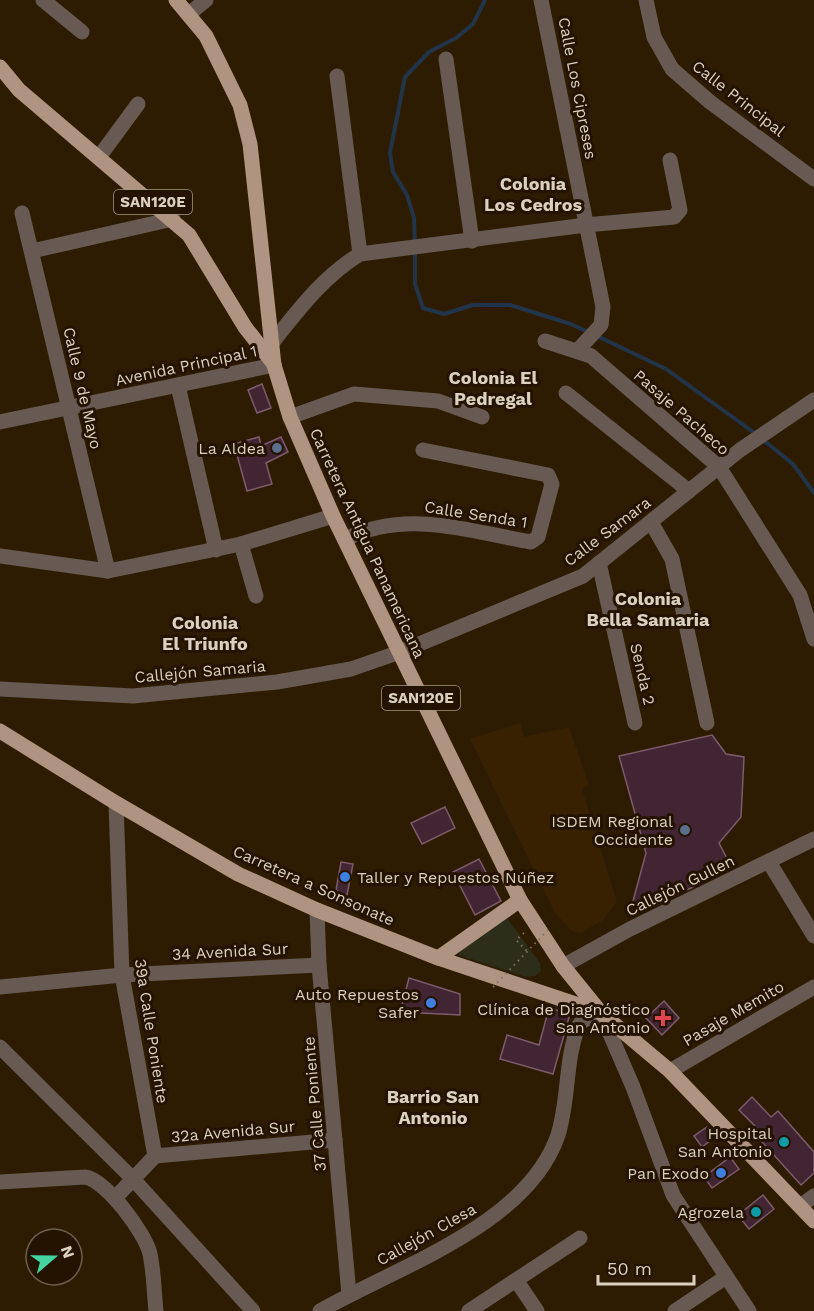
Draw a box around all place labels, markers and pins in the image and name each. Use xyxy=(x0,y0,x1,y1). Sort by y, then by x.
place label: La Aldea xyxy=(198,439,265,458)
marker: La Aldea xyxy=(270,441,284,455)
place label: ISDEM Regional Occidente xyxy=(551,812,673,849)
marker: ISDEM Regional Occidente xyxy=(678,823,692,837)
place label: Taller y Repuestos Núñez xyxy=(357,868,554,887)
marker: Taller y Repuestos Núñez xyxy=(338,870,352,884)
place label: Auto Repuestos Safer xyxy=(295,985,419,1022)
marker: Auto Repuestos Safer xyxy=(424,996,438,1010)
place label: Clínica de Diagnóstico San Antonio xyxy=(477,1000,650,1037)
marker: Clínica de Diagnóstico San Antonio xyxy=(654,1009,672,1027)
place label: Hospital San Antonio xyxy=(678,1124,772,1161)
marker: Hospital San Antonio xyxy=(777,1135,791,1149)
place label: Pan Exodo xyxy=(627,1164,709,1183)
marker: Pan Exodo xyxy=(714,1166,728,1180)
place label: Agrozela xyxy=(678,1203,744,1222)
marker: Agrozela xyxy=(749,1205,763,1219)

